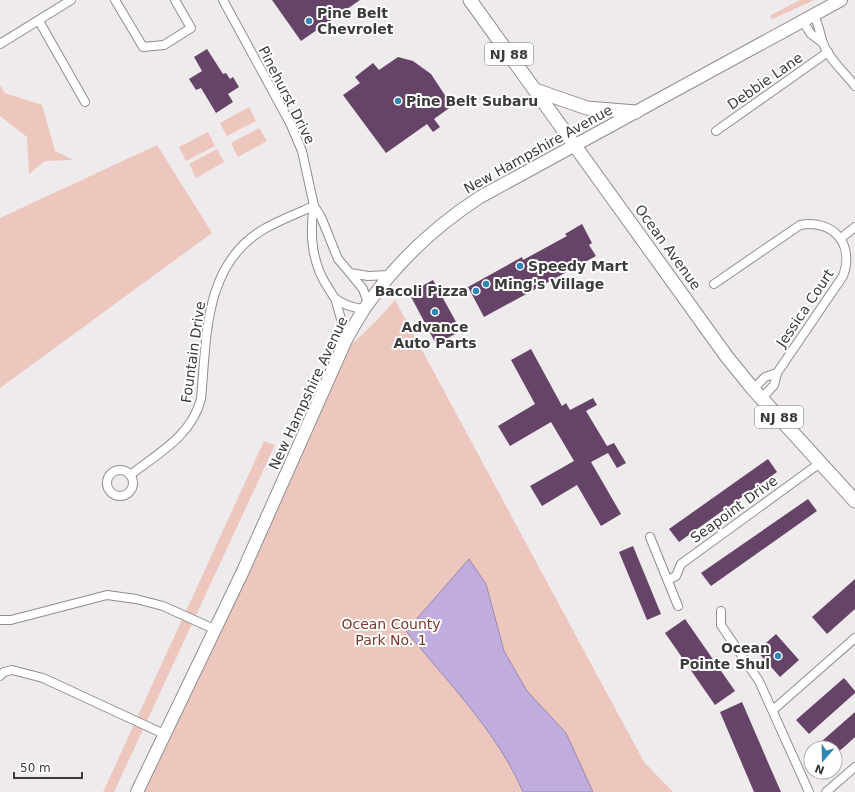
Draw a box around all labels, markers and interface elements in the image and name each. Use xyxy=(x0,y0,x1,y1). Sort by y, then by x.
place label: Pine Belt Chevrolet xyxy=(317,5,394,37)
marker: Pine Belt Chevrolet xyxy=(304,16,314,26)
street label: Pinehurst Drive xyxy=(255,43,319,147)
road number: NJ 88 xyxy=(485,43,533,65)
street label: Debbie Lane xyxy=(724,49,806,113)
place label: Pine Belt Subaru xyxy=(406,93,538,109)
marker: Pine Belt Subaru xyxy=(393,96,403,106)
street label: New Hampshire Avenue xyxy=(461,101,615,197)
street label: Ocean Avenue xyxy=(632,201,704,293)
place label: Speedy Mart xyxy=(528,258,628,274)
marker: Speedy Mart xyxy=(515,261,525,271)
street label: Jessica Court xyxy=(773,266,837,351)
place label: Ming's Village xyxy=(494,276,604,292)
marker: Ming's Village xyxy=(481,279,491,289)
place label: Bacoli Pizza xyxy=(375,283,468,299)
marker: Bacoli Pizza xyxy=(471,286,481,296)
street label: Fountain Drive xyxy=(178,300,208,404)
marker: Advance Auto Parts xyxy=(430,307,440,317)
street label: New Hampshire Avenue xyxy=(265,314,351,472)
place label: Advance Auto Parts xyxy=(393,319,477,351)
road number: NJ 88 xyxy=(755,406,803,428)
street label: Seapoint Drive xyxy=(687,472,781,546)
park label: Ocean County Park No. 1 xyxy=(341,616,441,648)
place label: Ocean Pointe Shul xyxy=(679,640,770,672)
marker: Ocean Pointe Shul xyxy=(773,651,783,661)
north arrow xyxy=(803,740,843,780)
scale bar xyxy=(14,754,82,780)
text: 50 m xyxy=(20,761,51,775)
text: N xyxy=(813,761,826,777)

